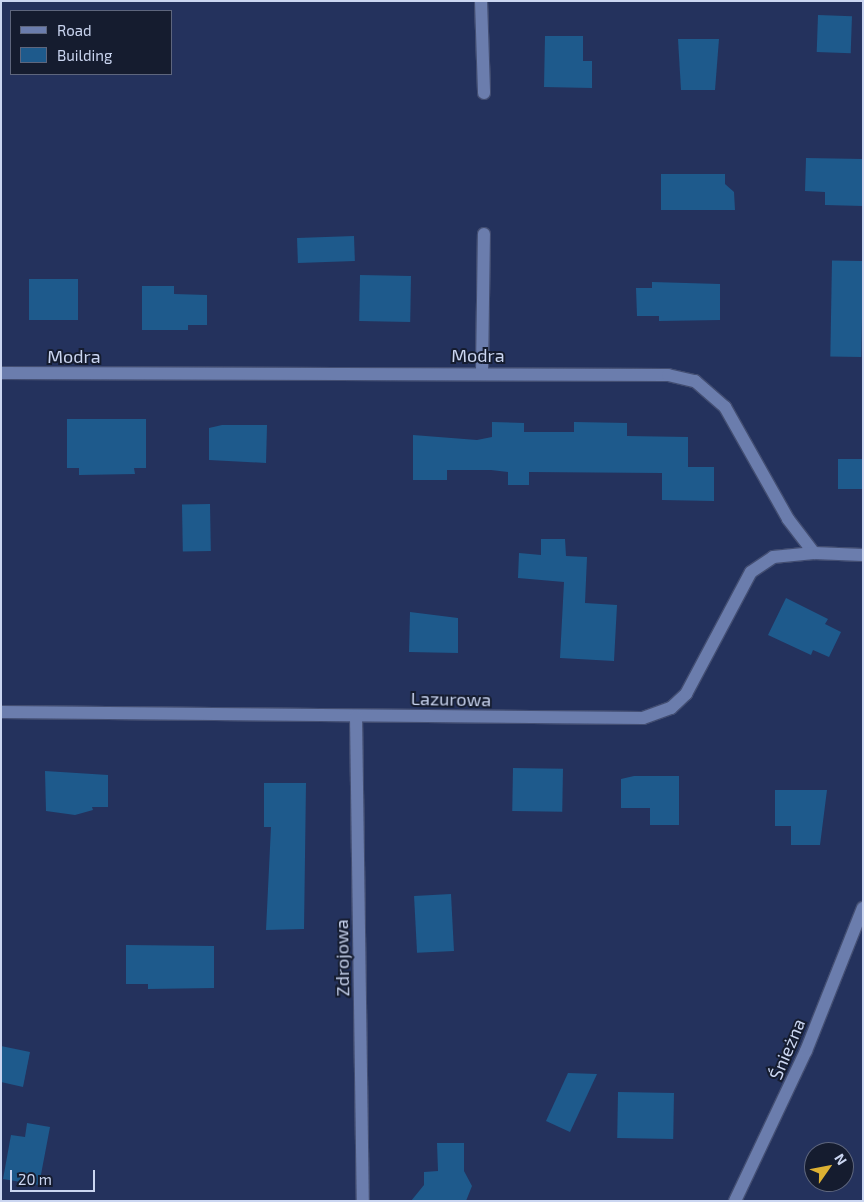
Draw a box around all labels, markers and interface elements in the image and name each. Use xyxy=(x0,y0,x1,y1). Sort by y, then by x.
legend xyxy=(10,10,172,75)
text: Road xyxy=(57,21,92,39)
text: Building xyxy=(57,46,112,64)
street label: Modra xyxy=(451,344,505,366)
street label: Modra xyxy=(47,345,101,367)
street label: Lazurowa xyxy=(411,688,491,710)
street label: Zdrojowa xyxy=(331,919,353,997)
street label: Śnieżna xyxy=(765,1015,809,1083)
north arrow xyxy=(804,1142,854,1192)
text: N xyxy=(831,1150,851,1168)
scale bar xyxy=(12,1160,98,1192)
text: 20 m xyxy=(18,1170,52,1188)

